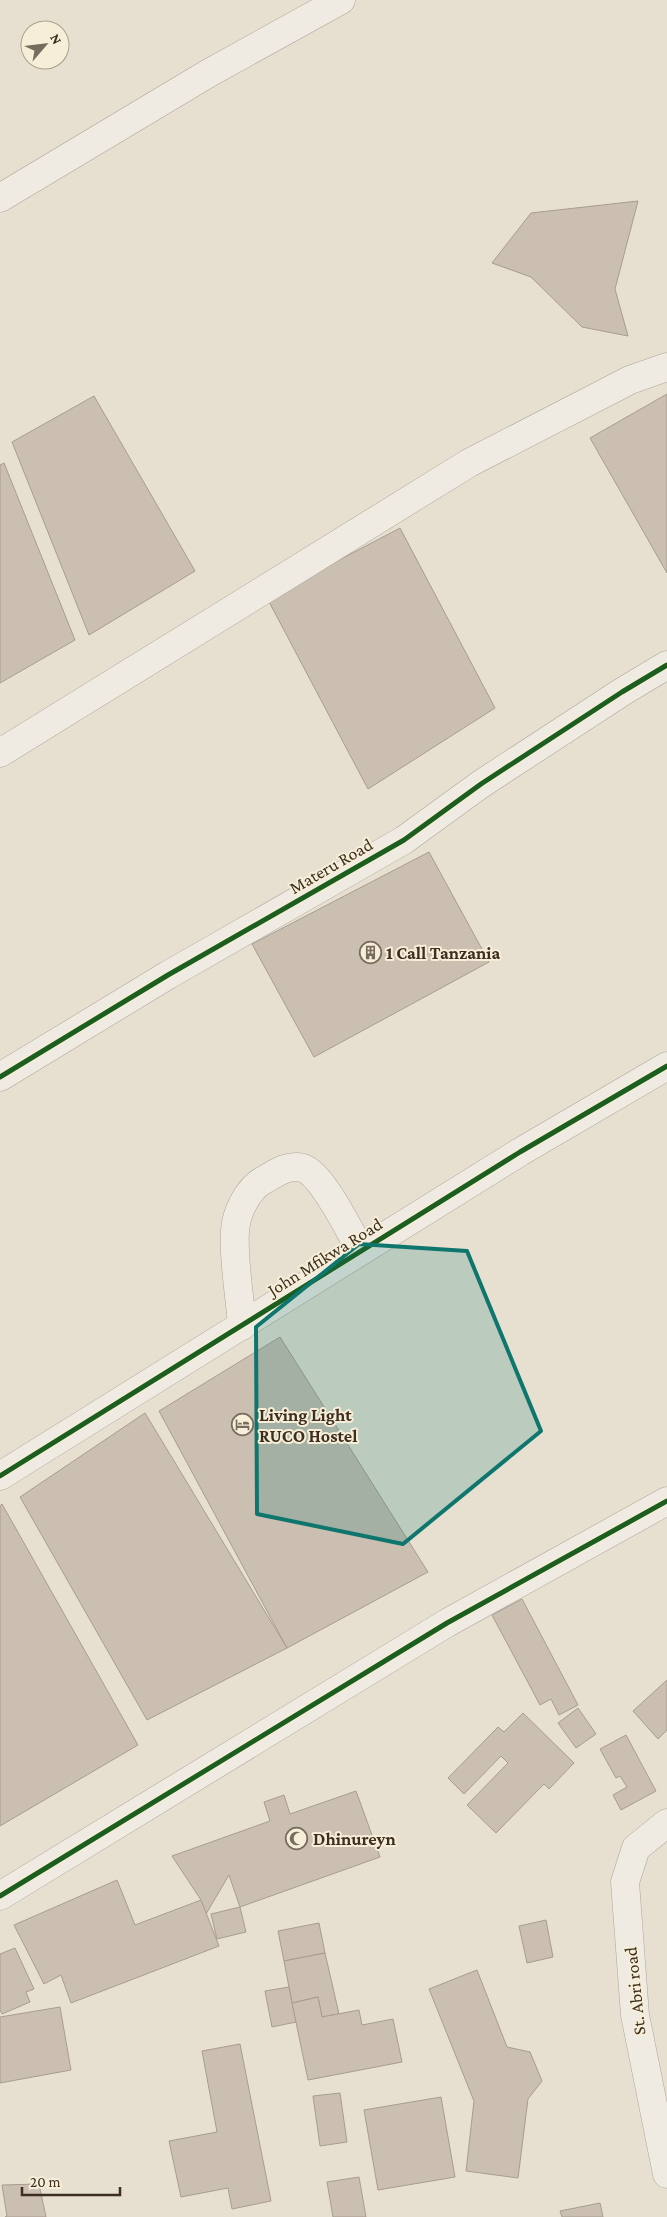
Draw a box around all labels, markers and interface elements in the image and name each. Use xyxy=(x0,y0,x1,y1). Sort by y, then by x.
north arrow xyxy=(20,20,70,70)
text: N xyxy=(47,31,66,47)
street label: Materu Road xyxy=(286,834,377,898)
building icon: 1 Call Tanzania xyxy=(358,941,382,965)
place label: 1 Call Tanzania xyxy=(386,943,501,963)
street label: John Mfikwa Road xyxy=(262,1213,386,1301)
place label: Living Light RUCO Hostel xyxy=(259,1405,357,1446)
hotel icon: Living Light RUCO Hostel xyxy=(231,1413,255,1437)
mosque icon: Dhinureyn xyxy=(285,1827,309,1851)
place label: Dhinureyn xyxy=(313,1829,396,1849)
street label: St. Abri road xyxy=(620,1945,650,2036)
scale bar xyxy=(22,2164,120,2196)
text: 20 m xyxy=(30,2174,61,2190)

